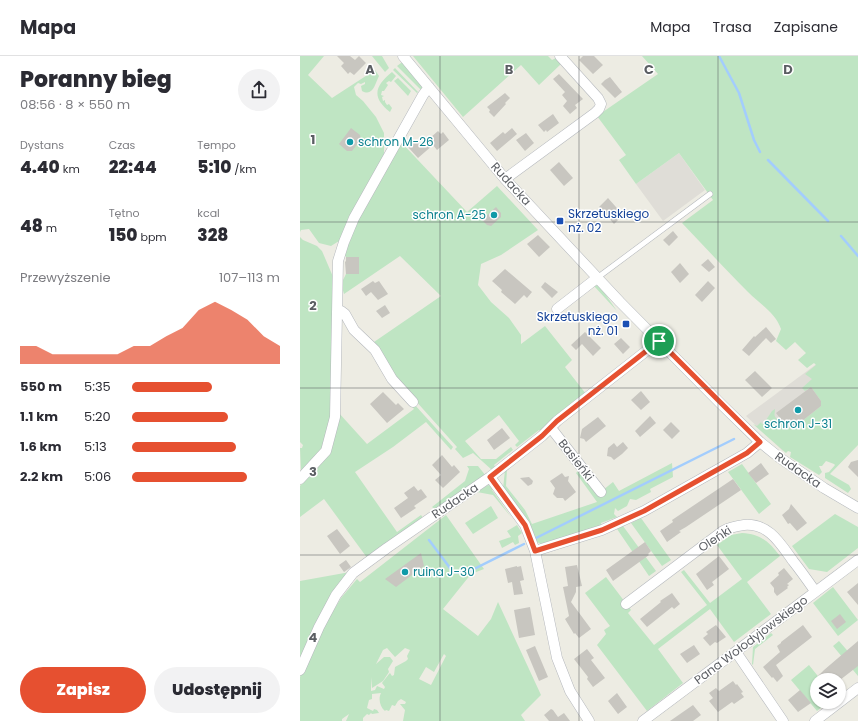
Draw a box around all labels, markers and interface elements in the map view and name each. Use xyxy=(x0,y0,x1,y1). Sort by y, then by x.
text: Mapa xyxy=(20,14,76,41)
text: Mapa xyxy=(650,17,691,37)
text: Trasa xyxy=(713,17,752,37)
text: Zapisane xyxy=(774,17,838,37)
text: A xyxy=(365,60,375,79)
text: B xyxy=(505,60,514,79)
text: C xyxy=(644,60,654,79)
text: D xyxy=(783,60,793,79)
text: Poranny bieg xyxy=(20,64,172,95)
button: share xyxy=(238,69,280,111)
text: 08:56 · 8 × 550 m xyxy=(20,95,130,114)
text: 1 xyxy=(311,130,315,149)
place label: schron M-26 xyxy=(358,133,434,150)
text: Dystans xyxy=(20,137,64,153)
text: Czas xyxy=(109,137,135,153)
text: Tempo xyxy=(197,137,236,153)
marker: schron M-26 xyxy=(345,137,355,147)
text: 4.40 xyxy=(20,155,60,179)
text: 22:44 xyxy=(109,155,157,179)
text: 5:10 xyxy=(197,155,231,179)
street label: Rudacka xyxy=(487,158,535,209)
text: km xyxy=(60,161,80,177)
text: /km xyxy=(231,161,257,177)
text: Tętno xyxy=(109,205,140,221)
text: kcal xyxy=(197,205,220,221)
place label: Skrzetuskiego nż. 02 xyxy=(568,205,650,236)
place label: schron A-25 xyxy=(413,206,486,223)
marker: schron A-25 xyxy=(489,210,499,220)
text: 48 xyxy=(20,214,43,238)
marker: Skrzetuskiego nż. 02 xyxy=(555,216,565,226)
text: m xyxy=(43,220,57,236)
text: 150 xyxy=(109,223,138,247)
text: 328 xyxy=(197,223,228,247)
text: bpm xyxy=(138,229,167,245)
text: Przewyższenie xyxy=(20,268,111,287)
text: 107–113 m xyxy=(219,268,280,287)
text: 2 xyxy=(309,296,317,315)
place label: Skrzetuskiego nż. 01 xyxy=(537,308,618,339)
marker: Skrzetuskiego nż. 01 xyxy=(621,319,631,329)
pin xyxy=(642,324,676,358)
icon: arrive xyxy=(648,330,670,352)
text: 550 m xyxy=(20,377,62,396)
text: 5:35 xyxy=(84,377,111,396)
marker: schron J-31 xyxy=(793,405,803,415)
text: 1.1 km xyxy=(20,407,58,426)
text: 5:20 xyxy=(84,407,111,426)
place label: schron J-31 xyxy=(764,415,832,432)
street label: Basieńki xyxy=(555,435,598,484)
text: 1.6 km xyxy=(20,437,61,456)
text: 5:13 xyxy=(84,437,107,456)
street label: Rudacka xyxy=(772,447,825,492)
text: 3 xyxy=(309,462,317,481)
text: 2.2 km xyxy=(20,467,63,486)
text: 5:06 xyxy=(84,467,111,486)
street label: Rudacka xyxy=(428,479,481,522)
street label: Oleńki xyxy=(695,521,735,556)
place label: ruina J-30 xyxy=(413,563,475,580)
marker: ruina J-30 xyxy=(400,567,410,577)
street label: Pana Wołodyjowskiego xyxy=(690,591,811,688)
text: 4 xyxy=(309,628,318,647)
button: Zapisz xyxy=(20,667,146,713)
button: Udostępnij xyxy=(154,667,280,713)
map controls xyxy=(810,673,846,709)
button: layers xyxy=(810,673,846,709)

